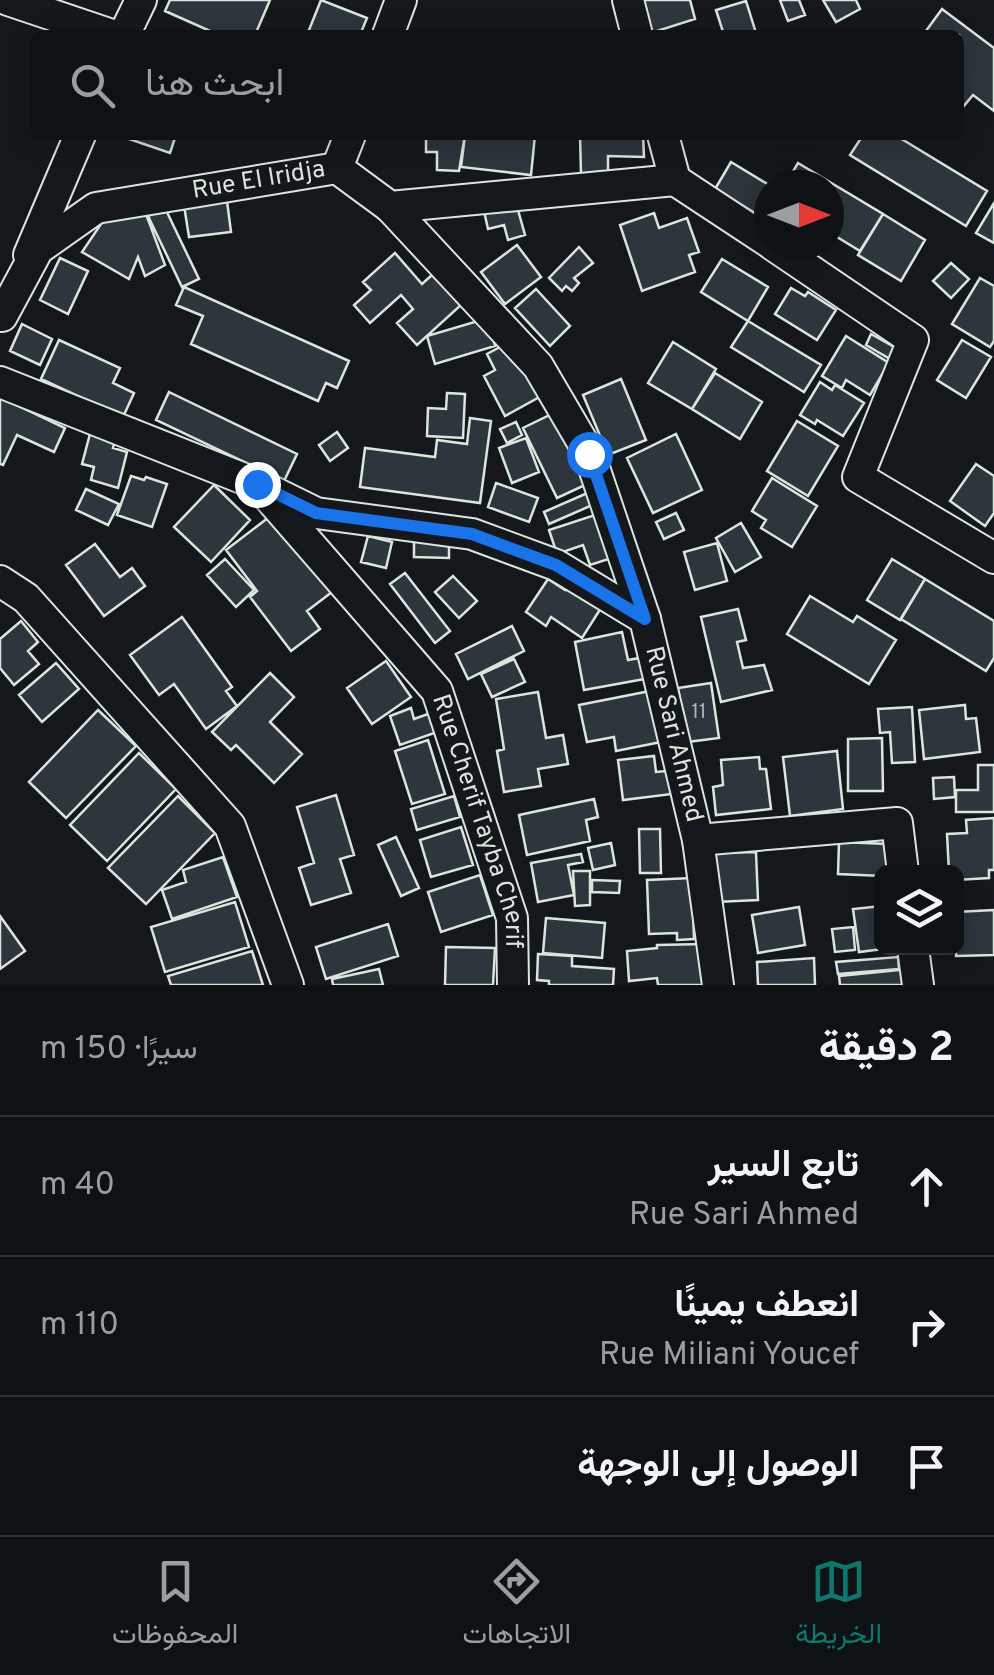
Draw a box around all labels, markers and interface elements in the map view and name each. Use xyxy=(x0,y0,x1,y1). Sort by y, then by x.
search box xyxy=(30,30,964,140)
icon: search xyxy=(65,58,120,113)
text: ابحث هنا xyxy=(145,61,284,110)
street label: Rue El Iridja xyxy=(190,154,328,208)
north arrow xyxy=(754,170,844,260)
route start xyxy=(567,432,613,478)
route end xyxy=(235,462,281,508)
street label: Rue Sari Ahmed xyxy=(636,643,709,826)
street label: Rue Cherif Tayba Cherif xyxy=(423,691,529,949)
house number: 11 xyxy=(692,700,706,726)
map controls xyxy=(874,865,964,955)
button: layers xyxy=(874,865,964,955)
text: 2 دقيقة xyxy=(819,1023,954,1076)
text: سيرًا · 150 m xyxy=(40,1030,198,1070)
text: تابع السير xyxy=(708,1142,859,1191)
icon: ahead xyxy=(899,1159,954,1214)
text: 40 m xyxy=(40,1166,115,1206)
text: Rue Sari Ahmed xyxy=(629,1196,859,1236)
text: انعطف يمينًا xyxy=(674,1282,859,1331)
icon: right xyxy=(899,1299,954,1354)
text: 110 m xyxy=(40,1306,119,1346)
text: Rue Miliani Youcef xyxy=(599,1336,859,1376)
icon: arrive xyxy=(899,1439,954,1494)
text: الوصول إلى الوجهة xyxy=(577,1442,859,1491)
tab: المحفوظات xyxy=(112,1554,238,1658)
tab: الاتجاهات xyxy=(462,1554,571,1658)
tab: الخريطة xyxy=(795,1554,882,1658)

